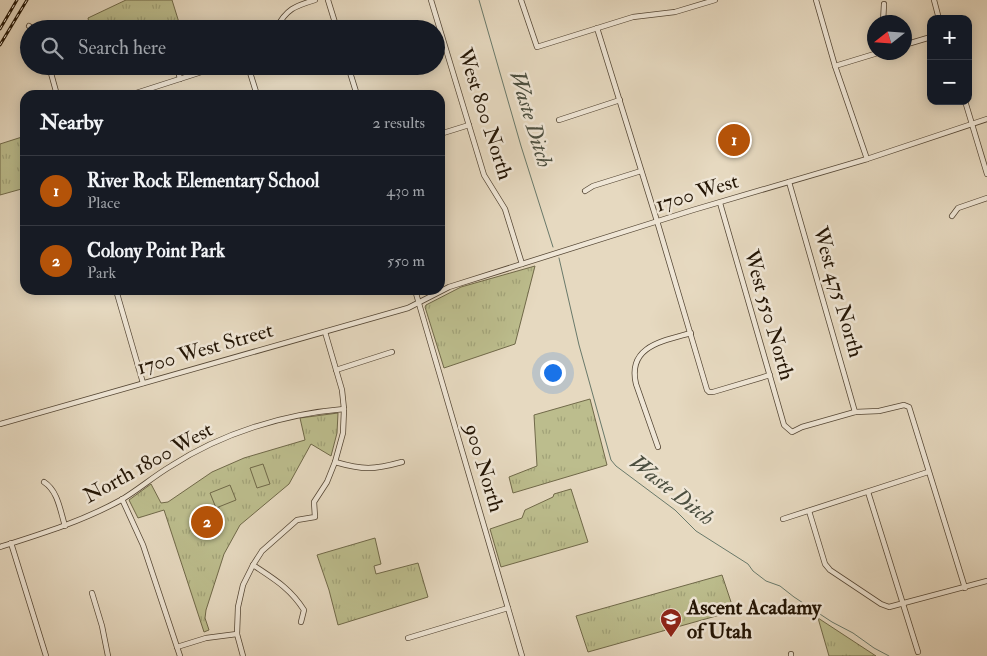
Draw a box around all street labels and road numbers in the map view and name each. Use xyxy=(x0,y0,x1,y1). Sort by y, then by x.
street label: West 800 North xyxy=(451,44,519,183)
street label: 1700 West xyxy=(652,168,742,218)
street label: West 475 North xyxy=(806,222,870,361)
street label: West 550 North xyxy=(737,246,800,383)
street label: 1700 West Street xyxy=(134,317,276,381)
street label: North 1800 West xyxy=(78,416,218,510)
street label: 900 North xyxy=(457,419,510,515)

